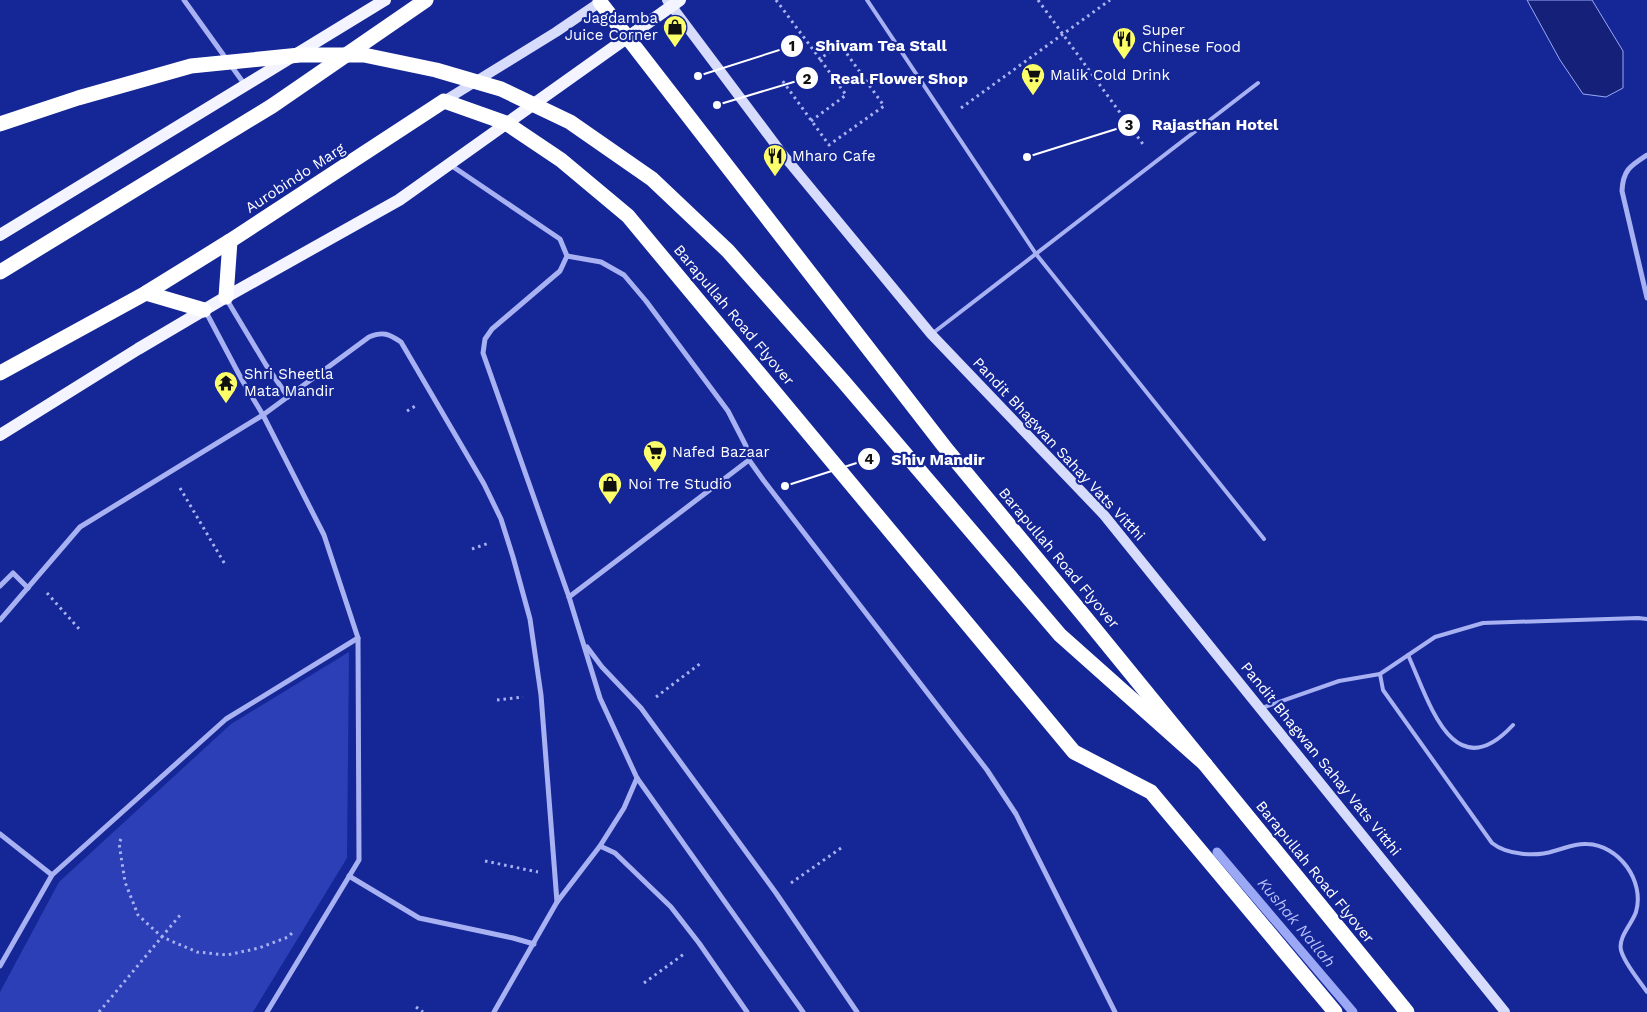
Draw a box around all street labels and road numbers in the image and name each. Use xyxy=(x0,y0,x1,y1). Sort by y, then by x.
street label: Aurobindo Marg xyxy=(242,139,348,217)
street label: Barapullah Road Flyover xyxy=(670,241,798,389)
street label: Pandit Bhagwan Sahay Vats Vitthi xyxy=(969,354,1149,544)
street label: Barapullah Road Flyover xyxy=(995,484,1123,632)
street label: Pandit Bhagwan Sahay Vats Vitthi xyxy=(1237,659,1405,859)
street label: Barapullah Road Flyover xyxy=(1252,797,1378,947)

